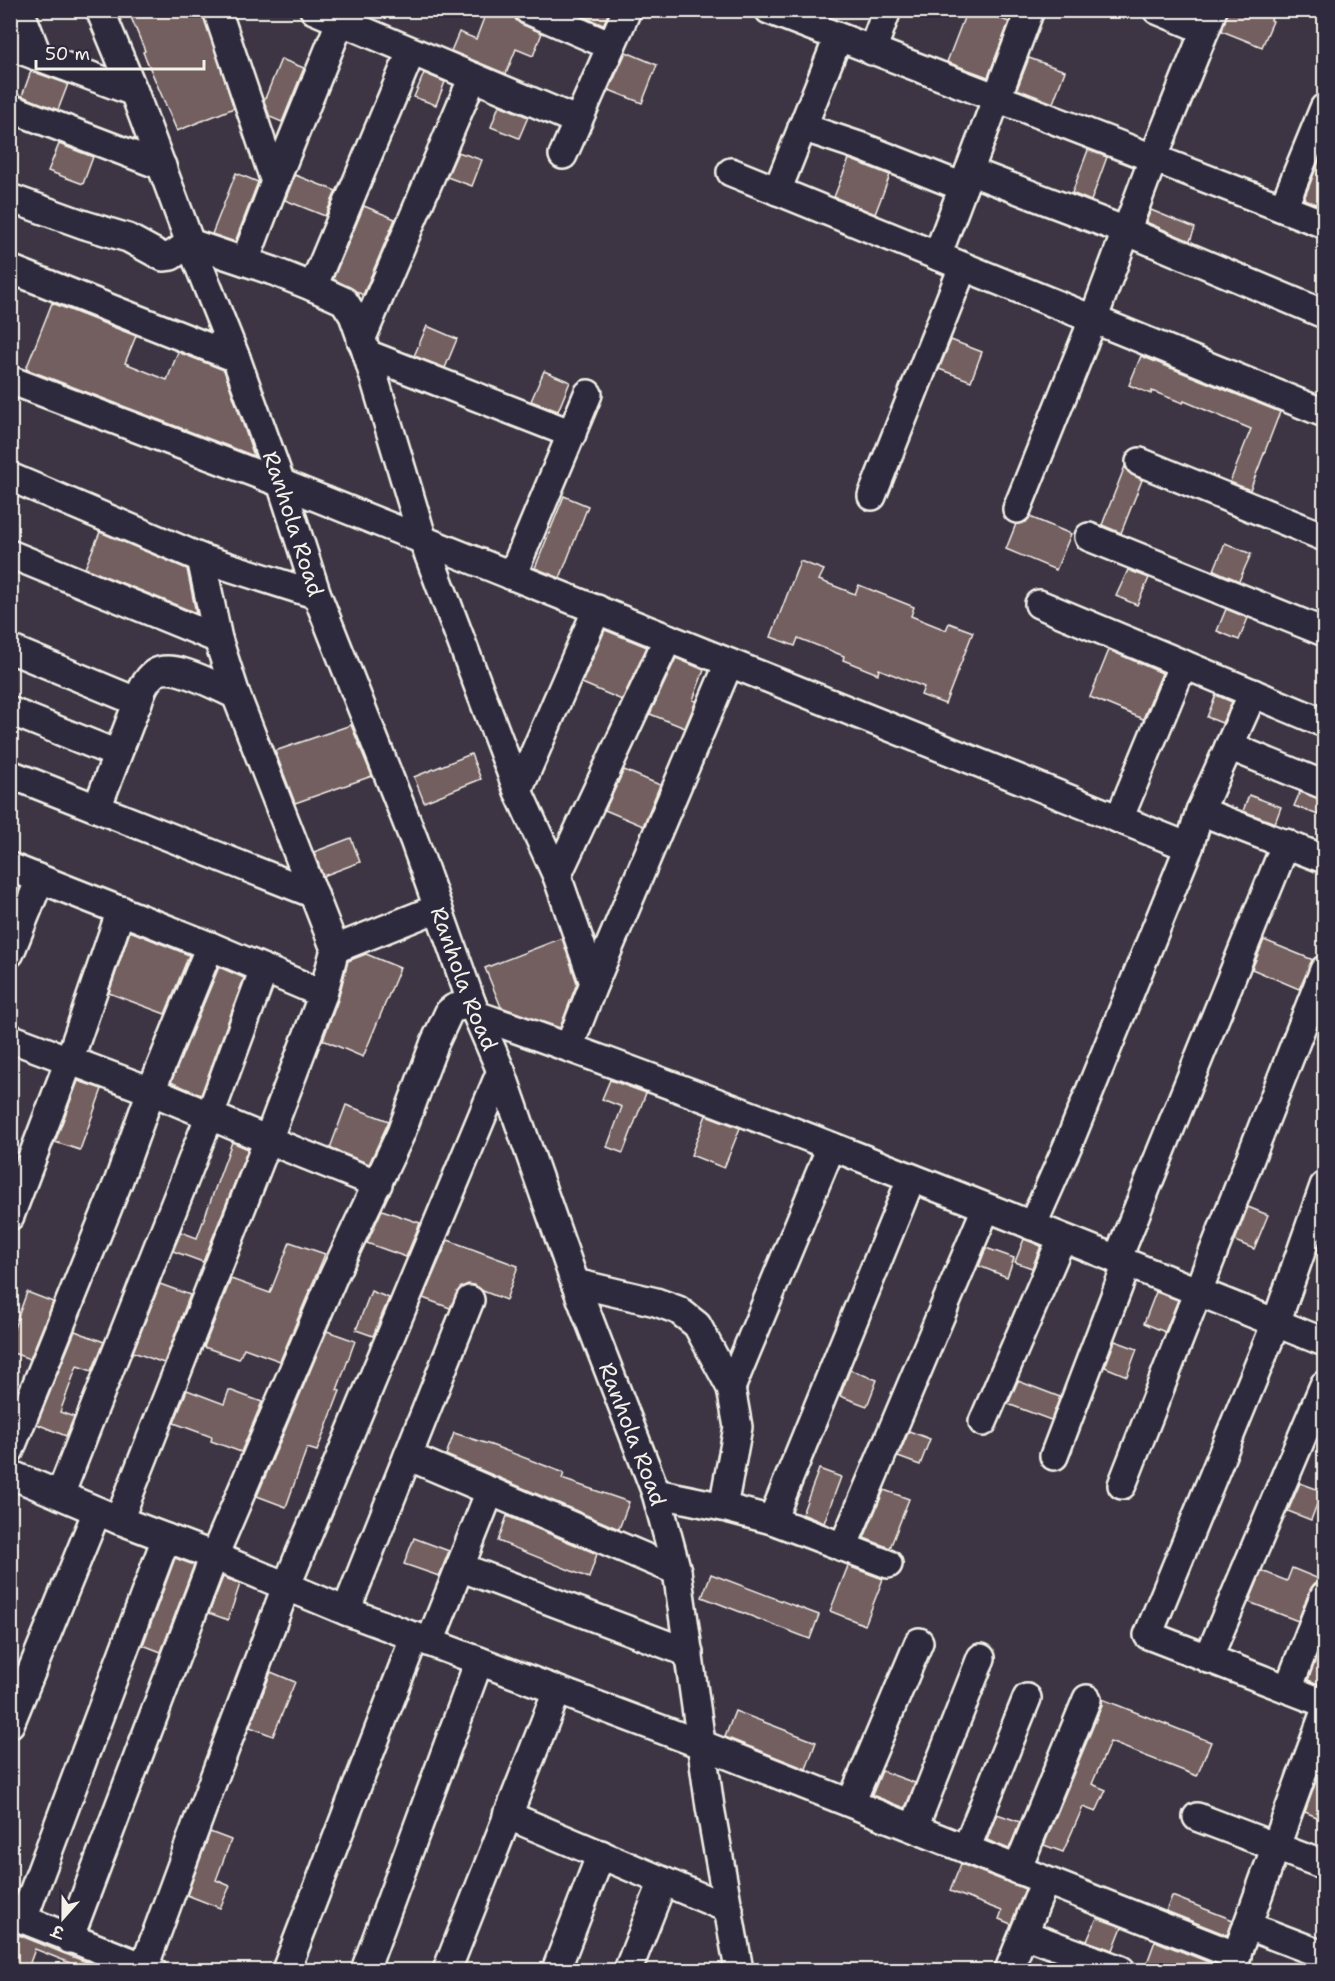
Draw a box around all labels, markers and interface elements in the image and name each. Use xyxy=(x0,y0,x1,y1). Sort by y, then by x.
scale bar xyxy=(36,33,204,71)
text: 50 m xyxy=(45,42,90,66)
street label: Ranhola Road xyxy=(256,447,331,600)
street label: Ranhola Road xyxy=(424,903,505,1055)
street label: Ranhola Road xyxy=(592,1358,673,1509)
north arrow xyxy=(33,1888,93,1948)
text: उ xyxy=(48,1919,68,1944)

